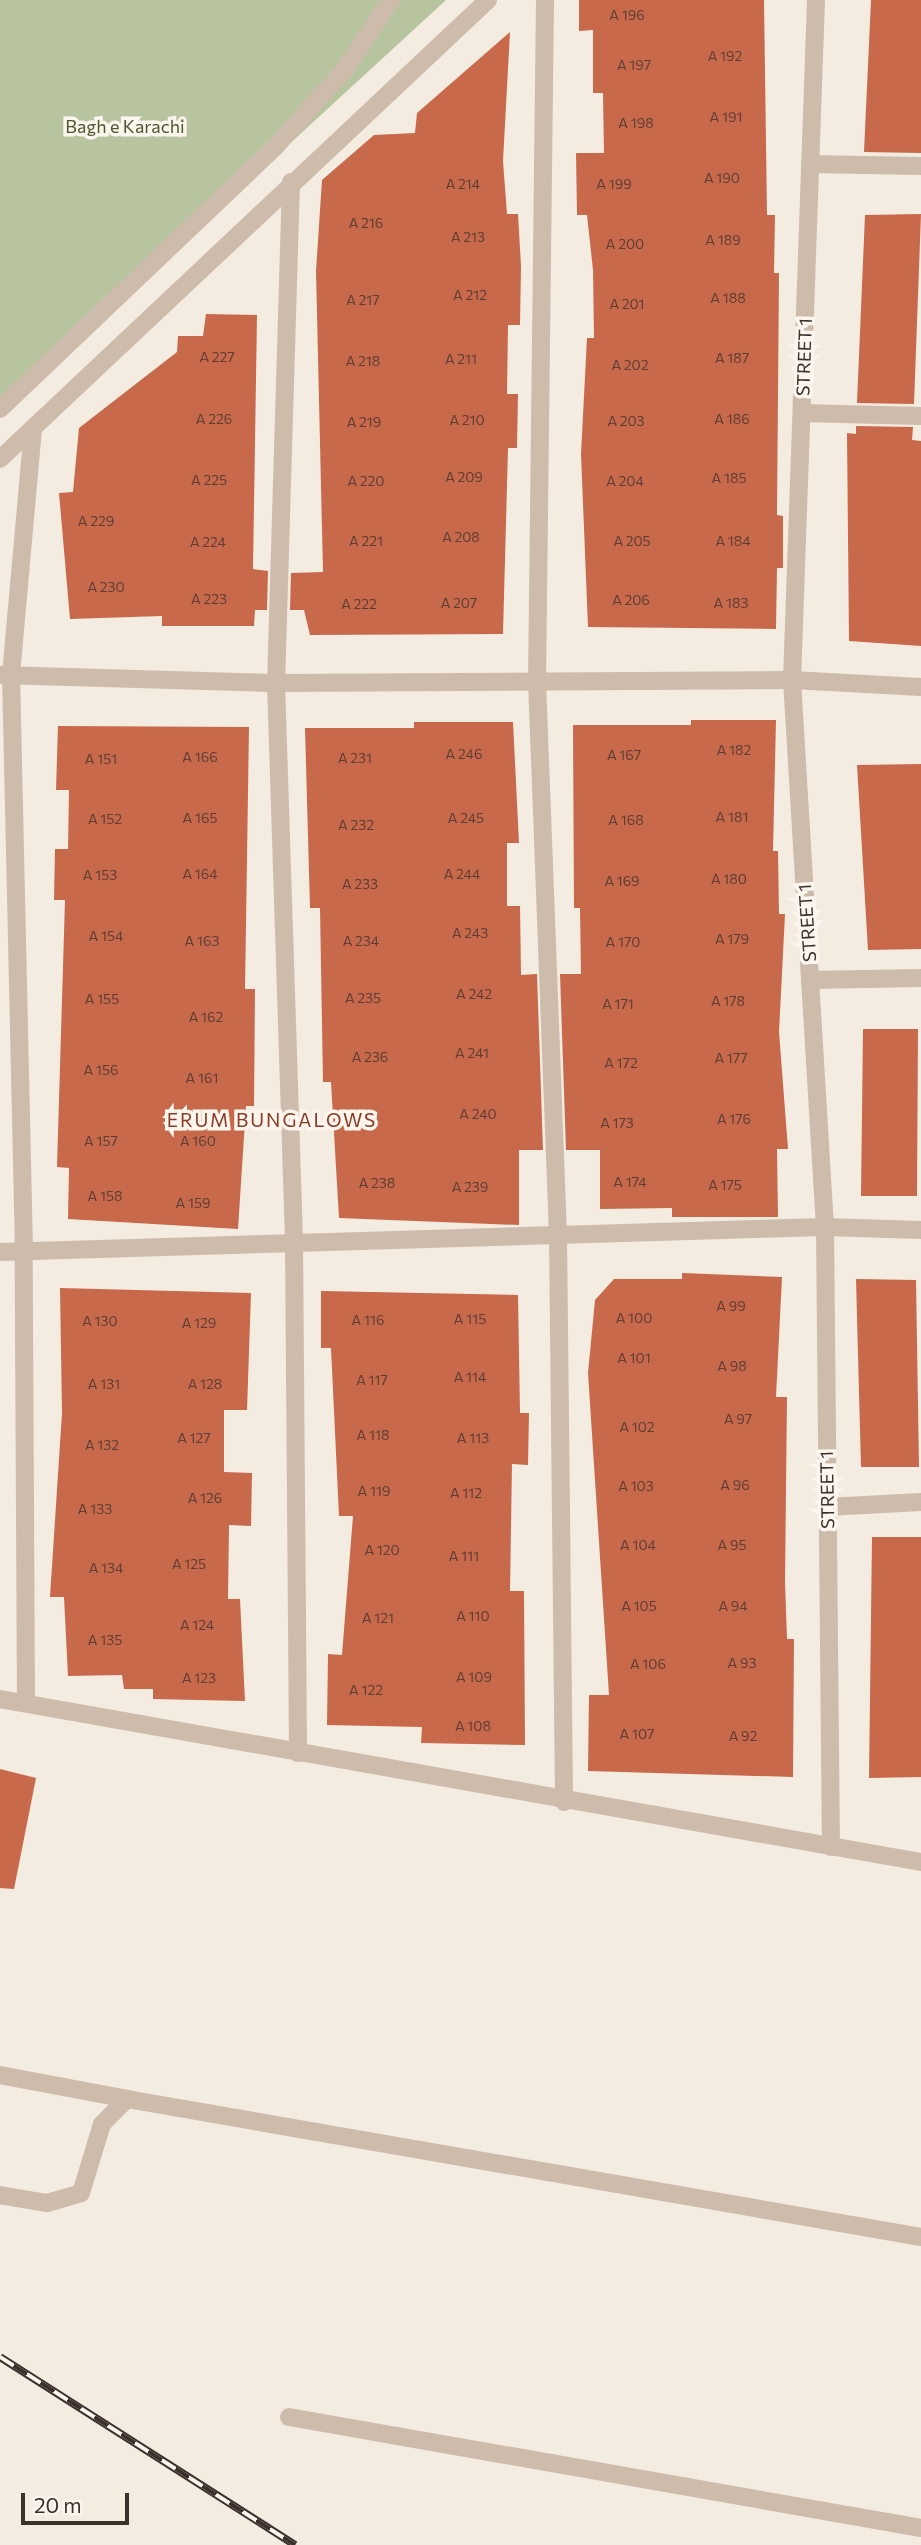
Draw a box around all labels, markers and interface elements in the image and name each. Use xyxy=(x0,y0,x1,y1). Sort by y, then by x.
house number: A 196 xyxy=(609,7,645,23)
house number: A 192 xyxy=(708,48,742,64)
house number: A 197 xyxy=(617,57,651,73)
house number: A 191 xyxy=(710,109,742,125)
park label: Bagh e Karachi xyxy=(65,115,185,137)
house number: A 198 xyxy=(618,115,654,131)
house number: A 190 xyxy=(704,170,740,186)
house number: A 214 xyxy=(446,176,480,192)
house number: A 199 xyxy=(596,176,632,192)
house number: A 216 xyxy=(349,215,383,231)
house number: A 213 xyxy=(451,229,485,245)
house number: A 189 xyxy=(705,232,741,248)
house number: A 200 xyxy=(606,236,644,252)
house number: A 212 xyxy=(453,287,487,303)
house number: A 188 xyxy=(710,290,746,306)
house number: A 217 xyxy=(346,292,380,308)
house number: A 201 xyxy=(609,296,645,312)
street label: STREET 1 xyxy=(792,318,816,396)
house number: A 227 xyxy=(199,349,235,365)
house number: A 187 xyxy=(715,350,749,366)
house number: A 211 xyxy=(445,351,477,367)
house number: A 218 xyxy=(346,353,380,369)
house number: A 202 xyxy=(612,357,648,373)
house number: A 226 xyxy=(196,411,232,427)
house number: A 186 xyxy=(714,411,750,427)
house number: A 210 xyxy=(449,412,485,428)
house number: A 203 xyxy=(607,413,645,429)
house number: A 219 xyxy=(347,414,381,430)
house number: A 209 xyxy=(445,469,483,485)
house number: A 185 xyxy=(712,470,746,486)
house number: A 225 xyxy=(191,472,227,488)
house number: A 220 xyxy=(348,473,384,489)
house number: A 204 xyxy=(606,473,644,489)
house number: A 229 xyxy=(78,513,114,529)
house number: A 208 xyxy=(442,529,480,545)
house number: A 221 xyxy=(349,533,383,549)
house number: A 205 xyxy=(613,533,651,549)
house number: A 184 xyxy=(715,533,751,549)
house number: A 224 xyxy=(190,534,226,550)
house number: A 230 xyxy=(87,579,125,595)
house number: A 223 xyxy=(191,591,227,607)
house number: A 206 xyxy=(612,592,650,608)
house number: A 207 xyxy=(441,595,477,611)
house number: A 183 xyxy=(714,595,748,611)
house number: A 222 xyxy=(341,596,377,612)
house number: A 182 xyxy=(717,742,751,758)
house number: A 246 xyxy=(446,746,482,762)
house number: A 167 xyxy=(607,747,641,763)
house number: A 166 xyxy=(182,749,218,765)
house number: A 231 xyxy=(338,750,372,766)
house number: A 151 xyxy=(85,751,117,767)
house number: A 181 xyxy=(716,809,748,825)
house number: A 165 xyxy=(183,810,217,826)
house number: A 245 xyxy=(448,810,484,826)
house number: A 152 xyxy=(88,811,122,827)
house number: A 168 xyxy=(608,812,644,828)
house number: A 232 xyxy=(338,817,374,833)
house number: A 164 xyxy=(182,866,218,882)
house number: A 244 xyxy=(444,866,480,882)
house number: A 153 xyxy=(83,867,117,883)
house number: A 180 xyxy=(711,871,747,887)
house number: A 169 xyxy=(604,873,640,889)
house number: A 233 xyxy=(342,876,378,892)
street label: STREET 1 xyxy=(794,883,820,963)
house number: A 243 xyxy=(452,925,488,941)
house number: A 154 xyxy=(89,928,123,944)
house number: A 179 xyxy=(715,931,749,947)
house number: A 163 xyxy=(185,933,219,949)
house number: A 234 xyxy=(343,933,379,949)
house number: A 170 xyxy=(606,934,640,950)
house number: A 242 xyxy=(456,986,492,1002)
house number: A 235 xyxy=(345,990,381,1006)
house number: A 155 xyxy=(85,991,119,1007)
house number: A 178 xyxy=(711,993,745,1009)
house number: A 171 xyxy=(602,996,634,1012)
house number: A 162 xyxy=(189,1009,223,1025)
house number: A 241 xyxy=(455,1045,489,1061)
house number: A 236 xyxy=(352,1049,388,1065)
house number: A 177 xyxy=(714,1050,748,1066)
house number: A 172 xyxy=(604,1055,638,1071)
house number: A 156 xyxy=(84,1062,118,1078)
house number: A 161 xyxy=(186,1070,218,1086)
house number: A 240 xyxy=(459,1106,497,1122)
district label: ERUM BUNGALOWS xyxy=(169,1109,375,1131)
house number: A 176 xyxy=(717,1111,751,1127)
house number: A 173 xyxy=(600,1115,634,1131)
house number: A 157 xyxy=(84,1133,118,1149)
house number: A 160 xyxy=(180,1133,216,1149)
house number: A 174 xyxy=(613,1174,647,1190)
house number: A 238 xyxy=(359,1175,395,1191)
house number: A 175 xyxy=(708,1177,742,1193)
house number: A 239 xyxy=(452,1179,488,1195)
house number: A 158 xyxy=(88,1188,122,1204)
house number: A 159 xyxy=(176,1195,210,1211)
house number: A 99 xyxy=(716,1298,746,1314)
house number: A 100 xyxy=(616,1310,652,1326)
house number: A 115 xyxy=(454,1311,486,1327)
house number: A 116 xyxy=(352,1312,384,1328)
house number: A 130 xyxy=(82,1313,118,1329)
house number: A 129 xyxy=(182,1315,216,1331)
house number: A 101 xyxy=(617,1350,651,1366)
house number: A 98 xyxy=(717,1358,747,1374)
house number: A 114 xyxy=(454,1369,486,1385)
house number: A 117 xyxy=(356,1372,388,1388)
house number: A 131 xyxy=(88,1376,120,1392)
house number: A 128 xyxy=(188,1376,222,1392)
house number: A 97 xyxy=(724,1411,752,1427)
house number: A 102 xyxy=(619,1419,655,1435)
house number: A 118 xyxy=(357,1427,389,1443)
house number: A 127 xyxy=(177,1430,211,1446)
house number: A 113 xyxy=(457,1430,489,1446)
house number: A 132 xyxy=(85,1437,119,1453)
street label: STREET 1 xyxy=(816,1451,838,1529)
house number: A 96 xyxy=(720,1477,750,1493)
house number: A 103 xyxy=(618,1478,654,1494)
house number: A 119 xyxy=(358,1483,390,1499)
house number: A 112 xyxy=(450,1485,482,1501)
house number: A 126 xyxy=(188,1490,222,1506)
house number: A 133 xyxy=(78,1501,112,1517)
house number: A 104 xyxy=(620,1537,656,1553)
house number: A 95 xyxy=(718,1537,746,1553)
house number: A 120 xyxy=(364,1542,400,1558)
house number: A 111 xyxy=(449,1548,479,1564)
house number: A 125 xyxy=(172,1556,206,1572)
house number: A 134 xyxy=(89,1560,123,1576)
house number: A 105 xyxy=(621,1598,657,1614)
house number: A 94 xyxy=(718,1598,748,1614)
house number: A 110 xyxy=(456,1608,490,1624)
house number: A 121 xyxy=(362,1610,394,1626)
house number: A 124 xyxy=(180,1617,214,1633)
house number: A 135 xyxy=(88,1632,122,1648)
house number: A 93 xyxy=(728,1655,756,1671)
house number: A 106 xyxy=(630,1656,666,1672)
house number: A 109 xyxy=(456,1669,492,1685)
house number: A 123 xyxy=(182,1670,216,1686)
house number: A 122 xyxy=(349,1682,383,1698)
house number: A 108 xyxy=(455,1718,491,1734)
house number: A 107 xyxy=(620,1726,654,1742)
house number: A 92 xyxy=(729,1728,757,1744)
scale bar xyxy=(24,2478,133,2522)
text: 20 m xyxy=(34,2492,82,2517)

